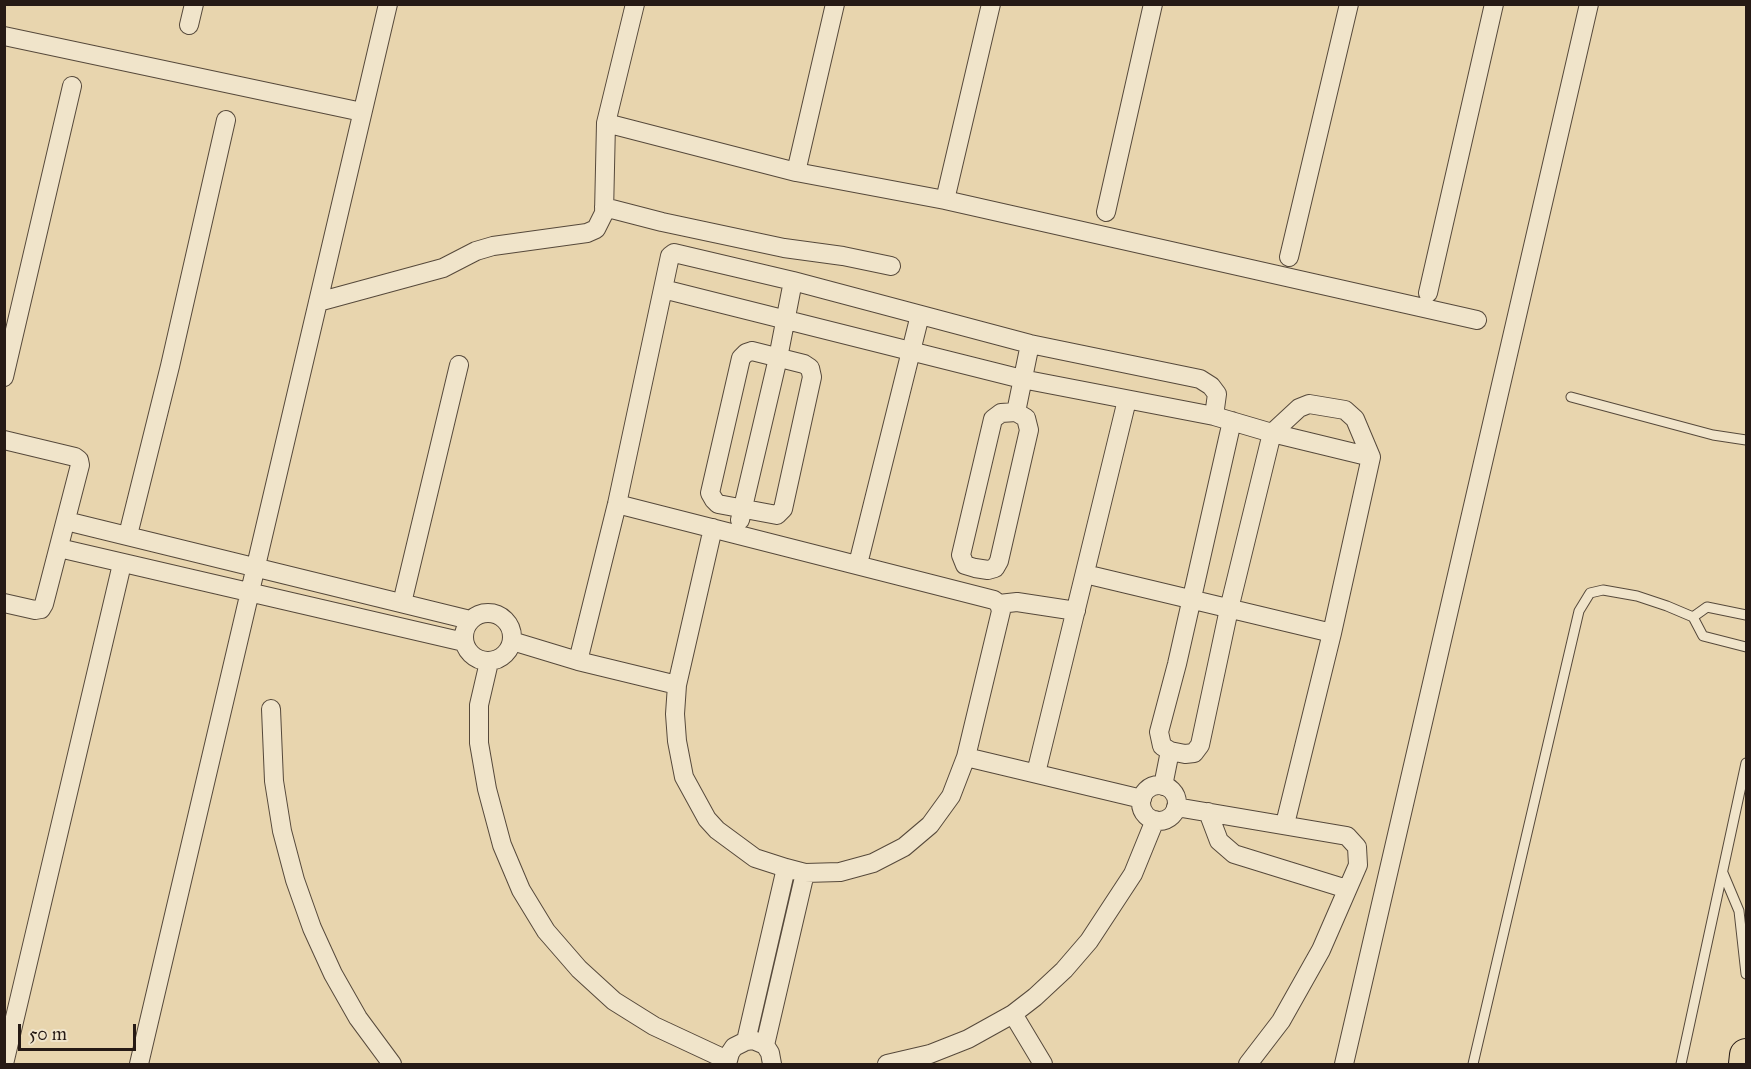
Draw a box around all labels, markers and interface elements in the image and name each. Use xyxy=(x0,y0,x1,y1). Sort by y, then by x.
scale bar xyxy=(21,1012,140,1050)
text: 50 m xyxy=(29,1023,67,1045)

